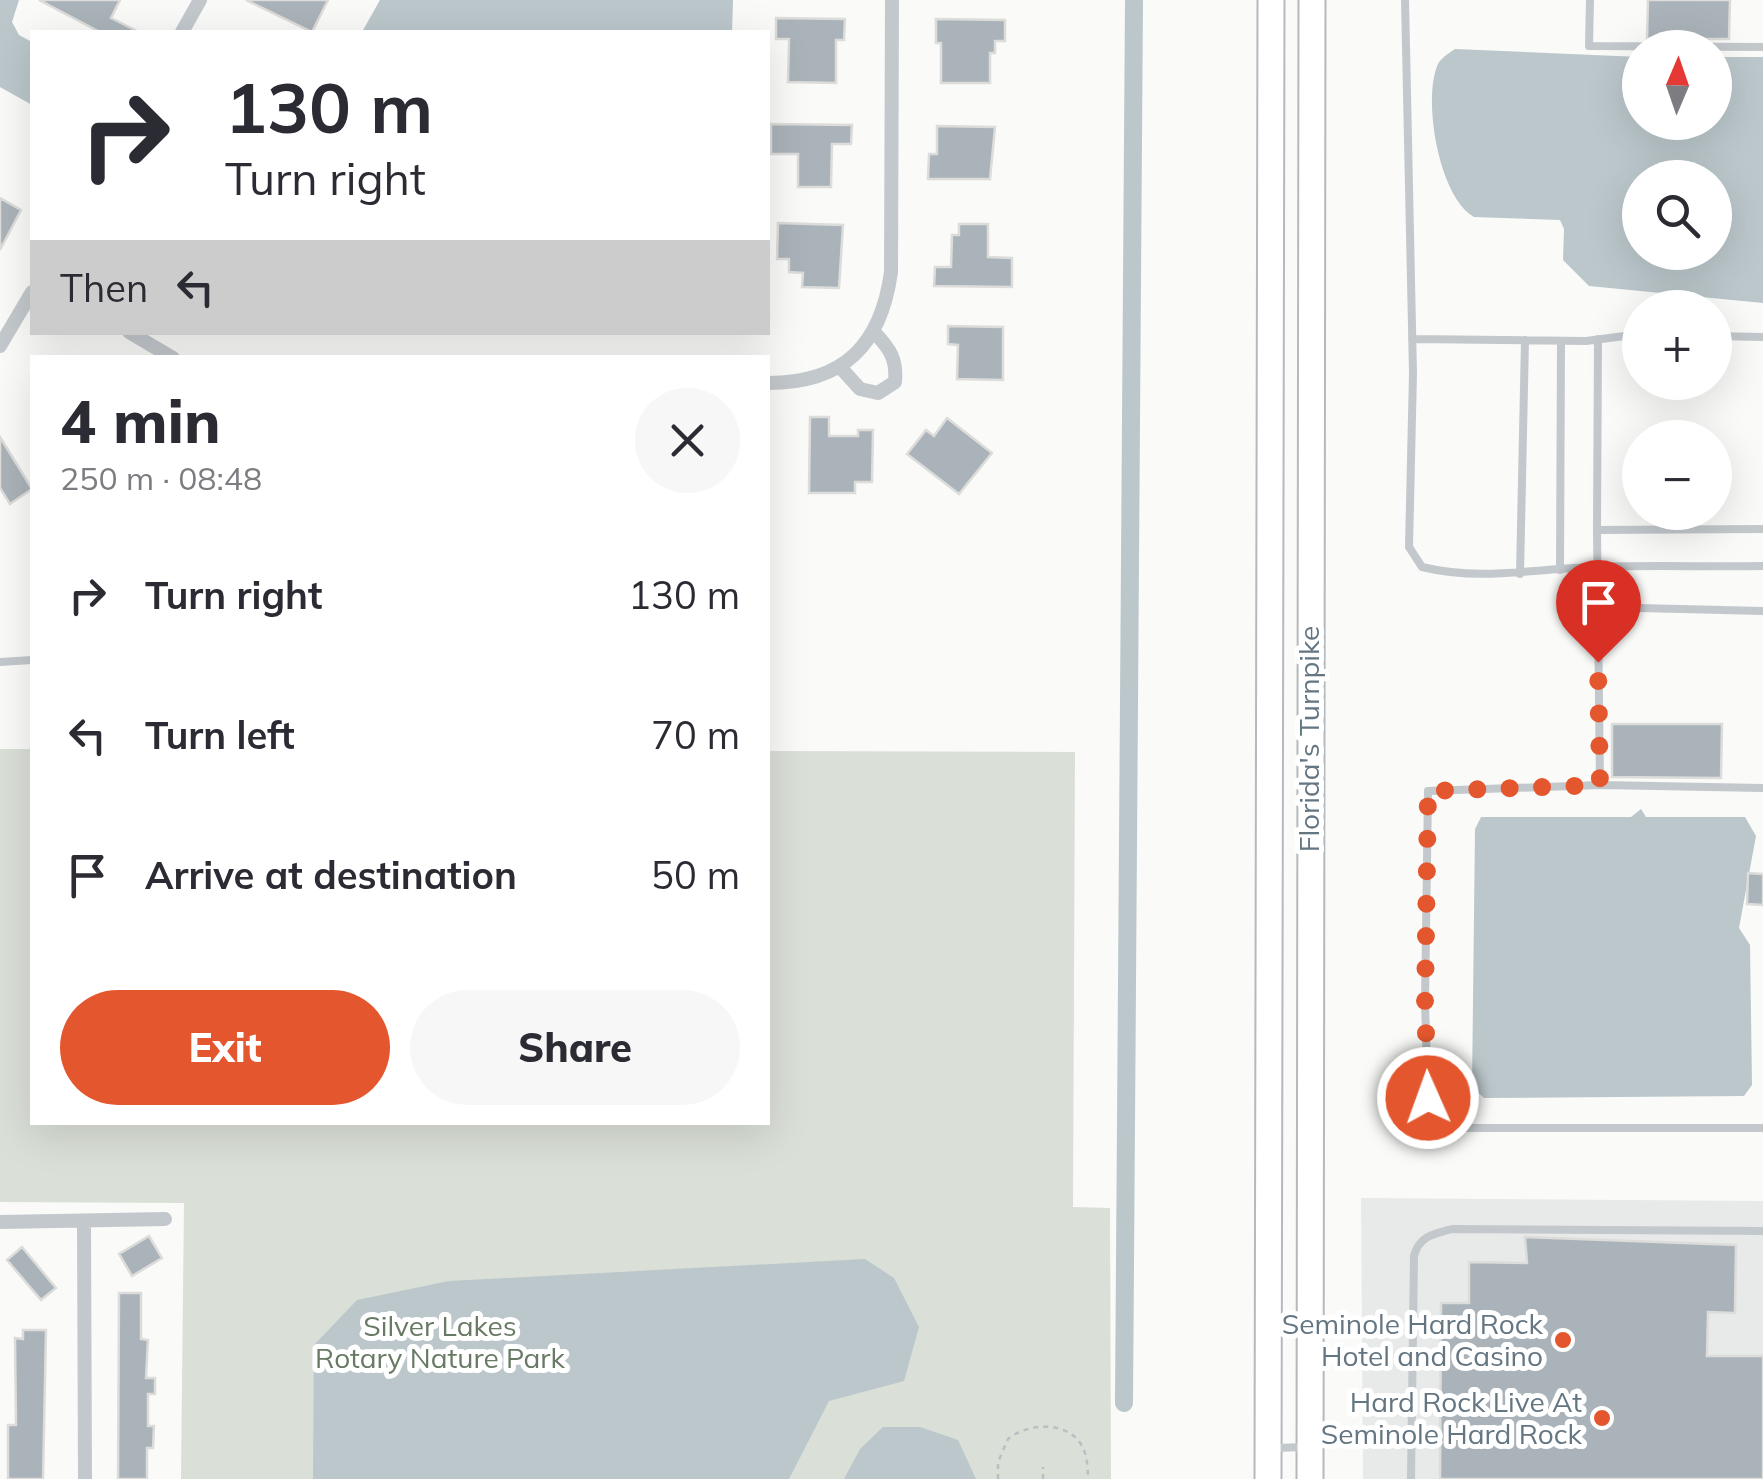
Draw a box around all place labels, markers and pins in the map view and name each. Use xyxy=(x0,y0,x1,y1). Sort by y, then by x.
pin xyxy=(1556,560,1641,663)
place label: Seminole Hard Rock Hotel and Casino xyxy=(1282,1306,1544,1373)
marker: Seminole Hard Rock Hotel and Casino xyxy=(1552,1329,1574,1351)
place label: Hard Rock Live At Seminole Hard Rock xyxy=(1321,1384,1583,1451)
marker: Hard Rock Live At Seminole Hard Rock xyxy=(1591,1407,1613,1429)

